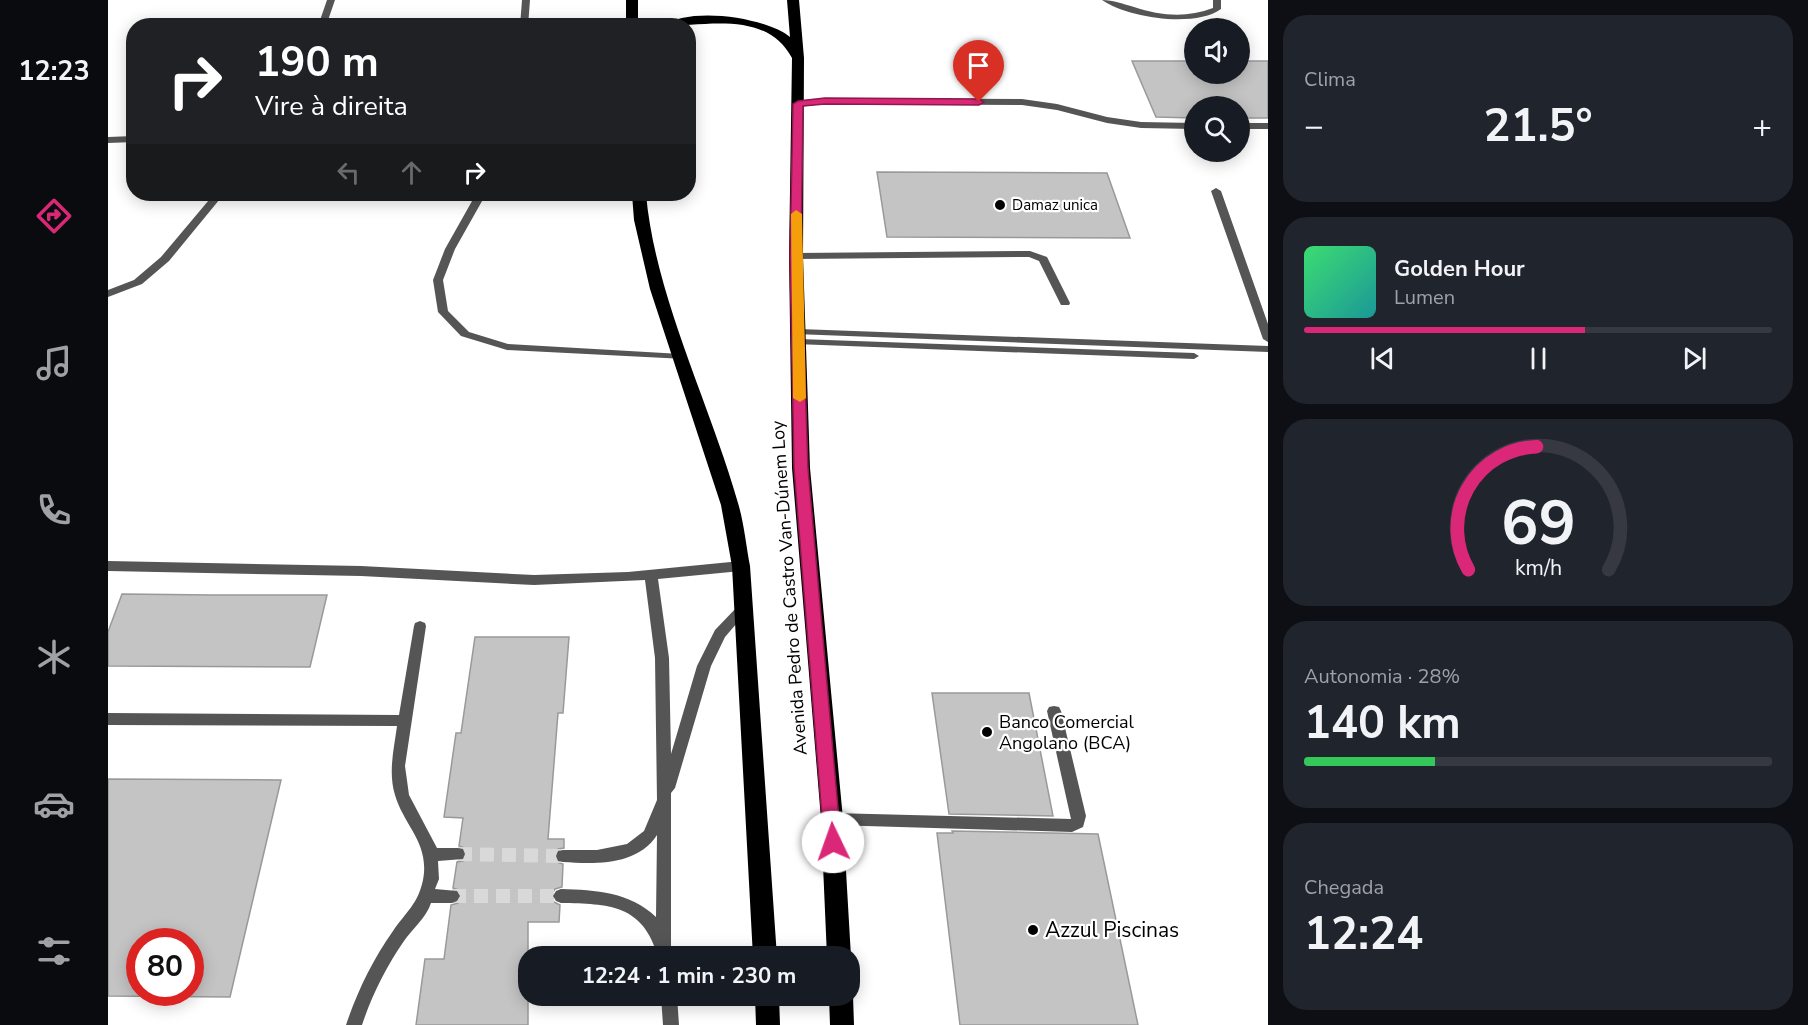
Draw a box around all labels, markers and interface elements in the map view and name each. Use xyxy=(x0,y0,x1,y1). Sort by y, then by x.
map controls xyxy=(1184,18,1250,162)
button: sound xyxy=(1184,18,1250,84)
text: 190 m xyxy=(255,34,379,91)
pin xyxy=(953,40,1004,102)
icon: right xyxy=(156,42,234,120)
icon: arrive xyxy=(962,49,995,82)
text: 12:23 xyxy=(18,53,90,90)
text: Clima xyxy=(1304,66,1356,93)
text: Vire à direita xyxy=(255,88,408,125)
button: search xyxy=(1184,96,1250,162)
text: 21.5° xyxy=(1483,96,1593,157)
text: − xyxy=(1304,104,1324,149)
text: + xyxy=(1752,104,1772,149)
icon: left xyxy=(332,156,365,189)
icon: ahead xyxy=(395,156,428,189)
icon: right xyxy=(458,156,491,189)
icon: directions xyxy=(33,195,75,237)
place label: Damaz unica xyxy=(1012,195,1098,215)
marker: Damaz unica xyxy=(993,198,1007,212)
text: Golden Hour xyxy=(1394,254,1525,284)
text: Lumen xyxy=(1394,284,1455,311)
icon: music xyxy=(33,342,75,384)
icon: previous xyxy=(1366,342,1399,375)
icon: pause xyxy=(1522,342,1555,375)
icon: next xyxy=(1678,342,1711,375)
street label: Avenida Pedro de Castro Van-Dúnem Loy xyxy=(765,419,813,756)
text: 69 xyxy=(1501,481,1575,566)
icon: phone xyxy=(33,489,75,531)
text: km/h xyxy=(1514,553,1562,583)
icon: climate xyxy=(33,636,75,678)
text: Autonomia · 28% xyxy=(1304,663,1460,690)
text: 140 km xyxy=(1304,693,1461,754)
place label: Banco Comercial Angolano (BCA) xyxy=(999,710,1135,755)
marker: Banco Comercial Angolano (BCA) xyxy=(980,725,994,739)
icon: car xyxy=(33,783,75,825)
position arrow xyxy=(801,810,865,874)
text: Chegada xyxy=(1304,874,1384,901)
text: 12:24 xyxy=(1304,904,1423,965)
place label: Azzul Piscinas xyxy=(1045,916,1179,944)
marker: Azzul Piscinas xyxy=(1026,923,1040,937)
speed limit sign: 80 xyxy=(126,928,204,1006)
icon: filters xyxy=(33,930,75,972)
text: 12:24 · 1 min · 230 m xyxy=(582,961,796,991)

